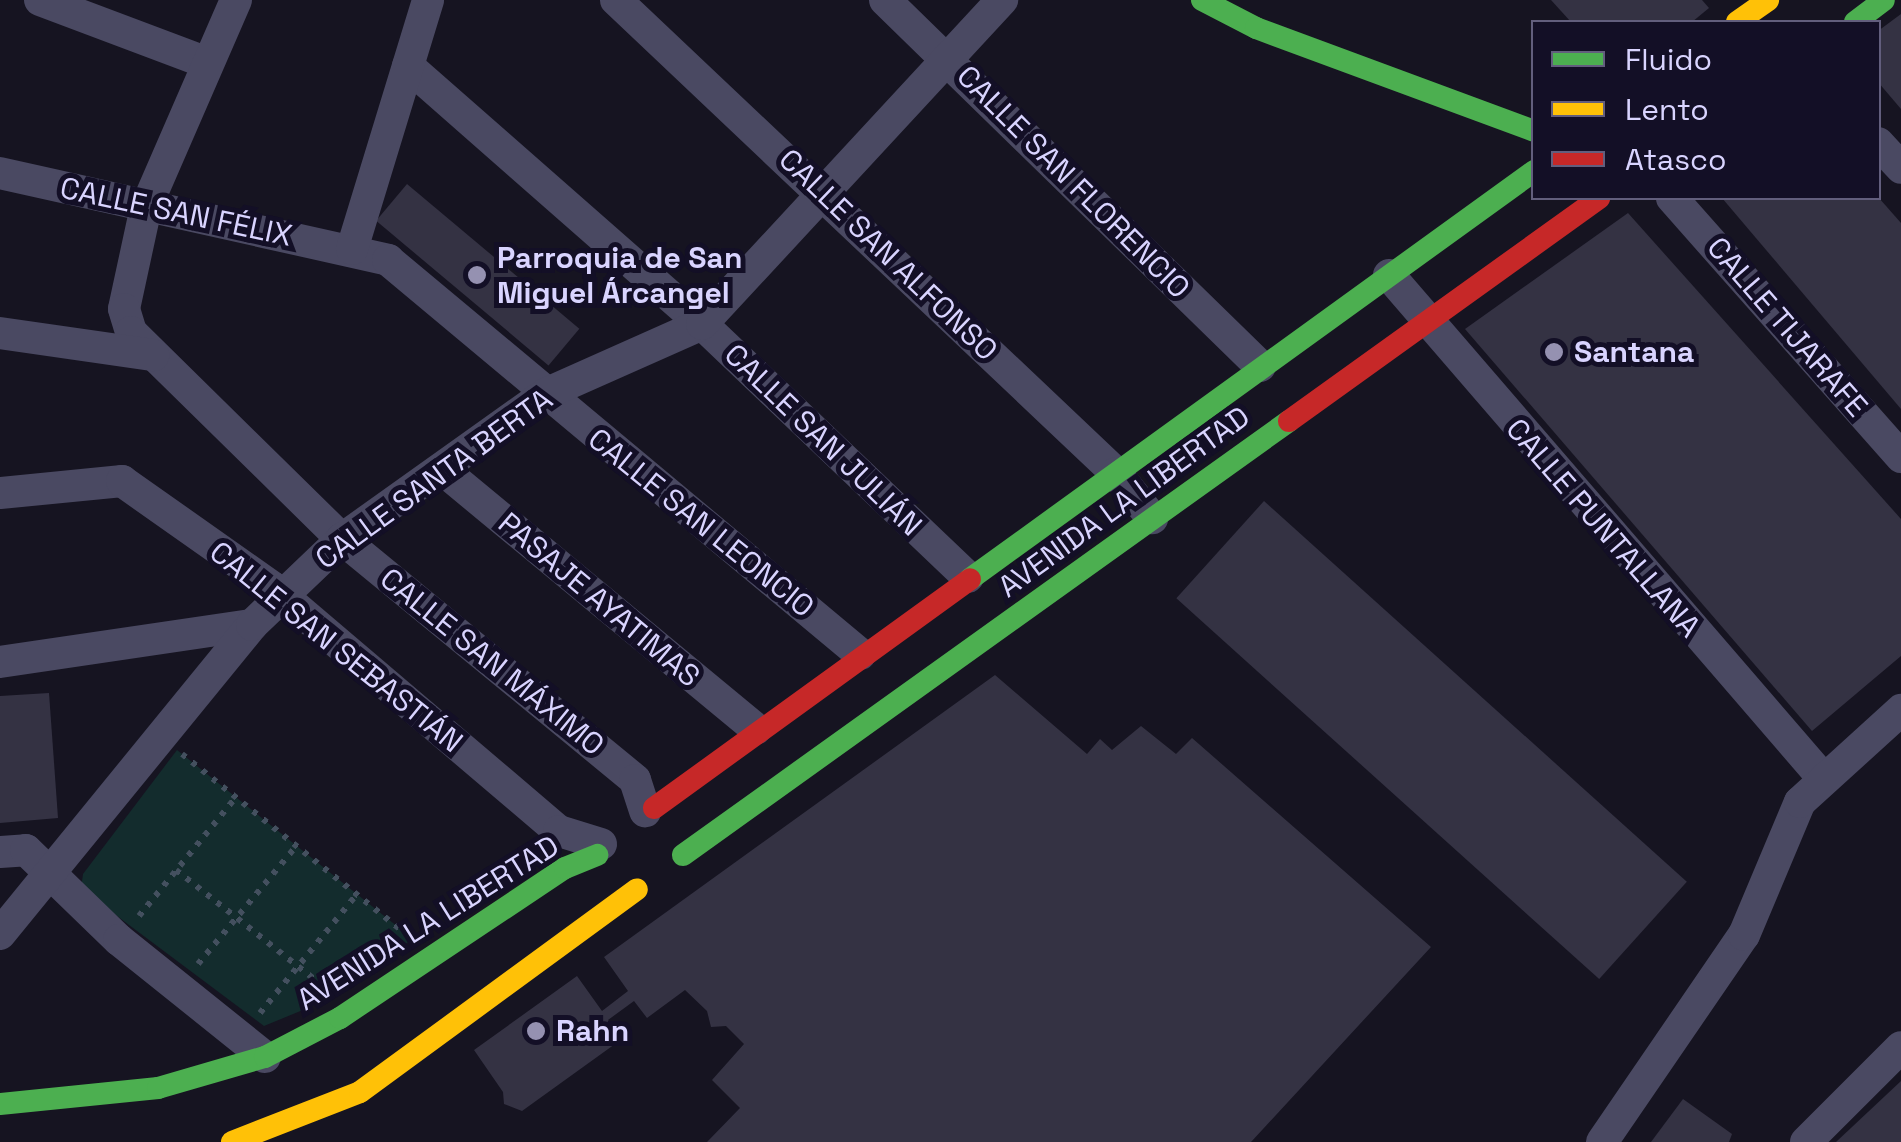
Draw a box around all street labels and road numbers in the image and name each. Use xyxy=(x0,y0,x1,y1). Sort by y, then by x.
street label: CALLE SAN FLORENCIO xyxy=(949,58,1197,306)
street label: CALLE SAN ALFONSO xyxy=(771,141,1005,369)
street label: CALLE SAN FÉLIX xyxy=(57,170,295,254)
street label: CALLE TIJARAFE xyxy=(1699,230,1875,424)
street label: CALLE SAN JULIÁN xyxy=(717,337,929,543)
street label: CALLE SANTA BERTA xyxy=(309,381,559,577)
street label: AVENIDA LA LIBERTAD xyxy=(991,399,1257,605)
street label: CALLE PUNTALLANA xyxy=(1498,411,1708,645)
street label: CALLE SAN LEONCIO xyxy=(581,421,821,625)
street label: PASAJE AYATIMAS xyxy=(491,505,707,695)
street label: CALLE SAN SEBASTIÁN xyxy=(202,534,470,760)
street label: CALLE SAN MÁXIMO xyxy=(373,561,611,763)
street label: AVENIDA LA LIBERTAD xyxy=(290,828,566,1018)

